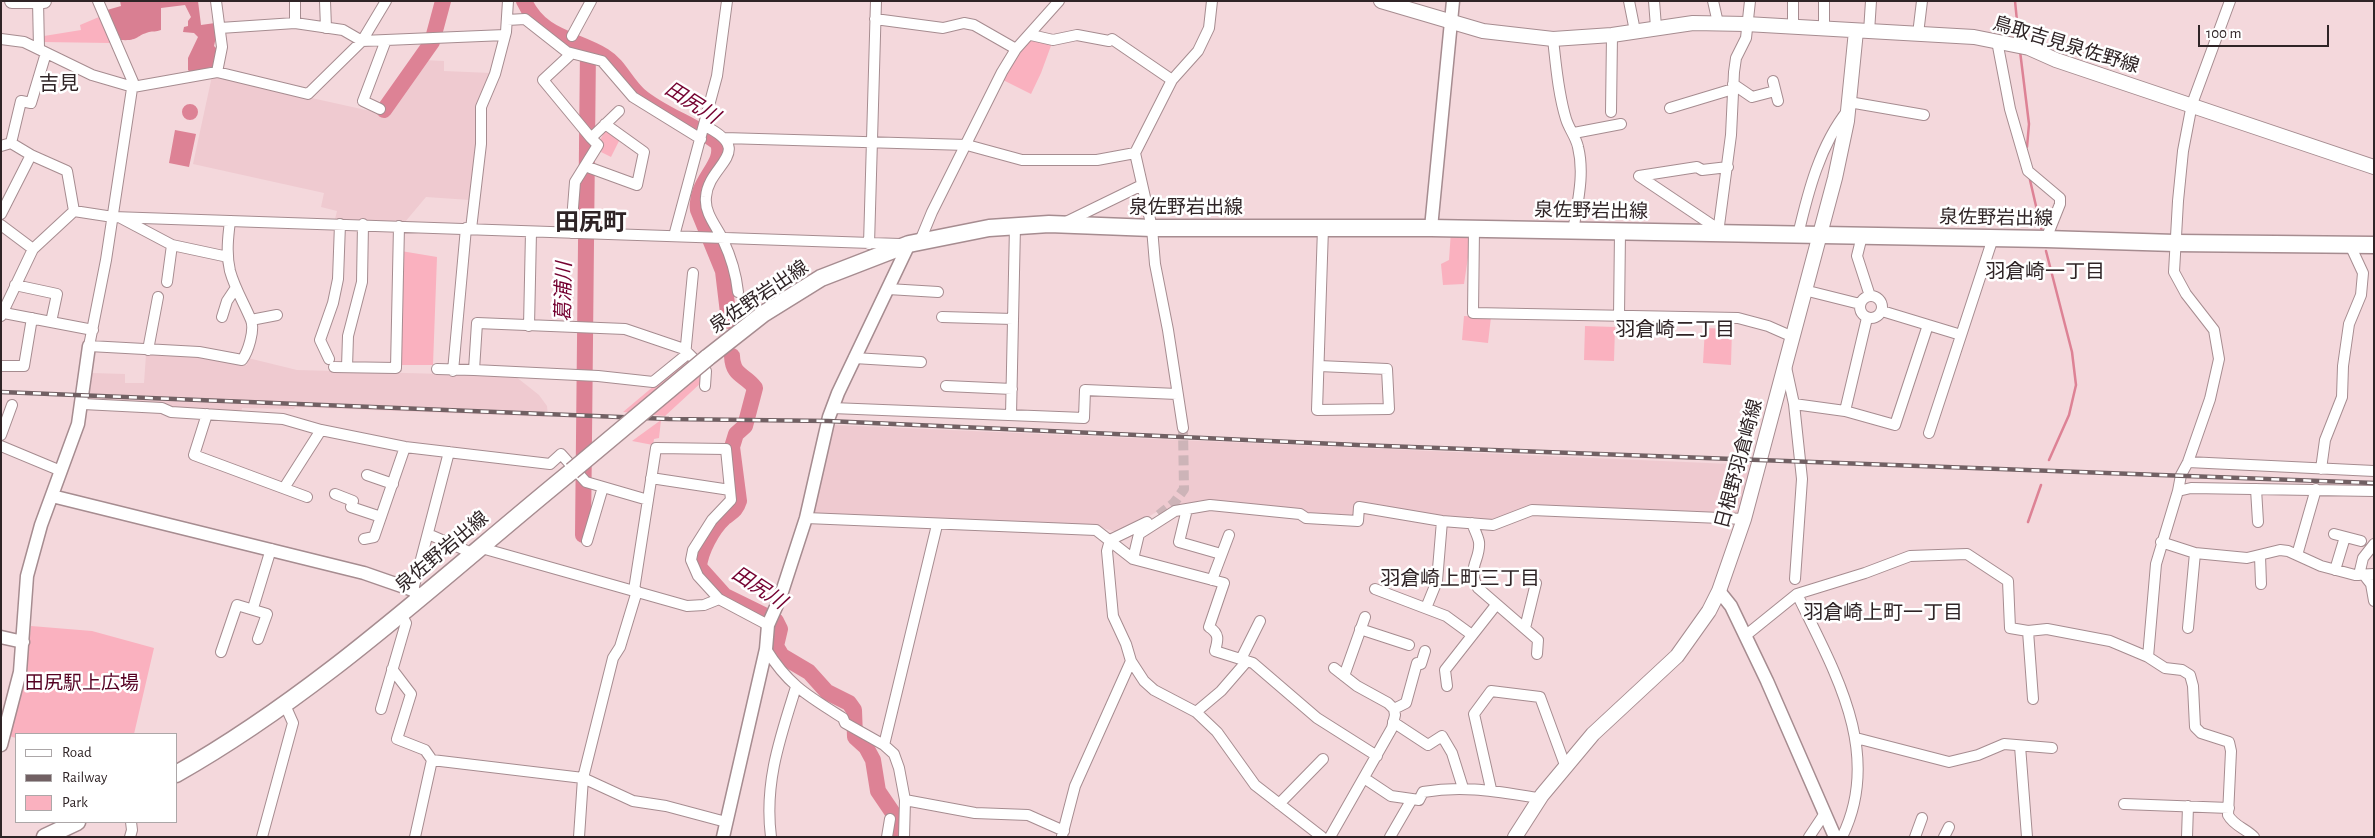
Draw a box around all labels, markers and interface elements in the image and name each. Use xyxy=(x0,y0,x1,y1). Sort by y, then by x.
street label: 鳥取吉見泉佐野線 xyxy=(1990,12,2142,78)
scale bar xyxy=(2200,15,2331,47)
text: 100 m xyxy=(2206,26,2241,41)
district label: 吉見 xyxy=(39,72,79,96)
water label: 田尻川 xyxy=(660,77,724,129)
street label: 泉佐野岩出線 xyxy=(1129,196,1243,218)
street label: 泉佐野岩出線 xyxy=(1534,199,1648,223)
street label: 泉佐野岩出線 xyxy=(1939,206,2053,230)
district label: 田尻町 xyxy=(555,209,627,237)
street label: 泉佐野岩出線 xyxy=(705,256,813,338)
district label: 羽倉崎一丁目 xyxy=(1985,260,2105,284)
water label: 葛浦川 xyxy=(551,262,577,322)
district label: 羽倉崎二丁目 xyxy=(1615,318,1735,342)
street label: 日根野羽倉崎線 xyxy=(1711,397,1767,531)
street label: 泉佐野岩出線 xyxy=(391,507,493,597)
water label: 田尻川 xyxy=(727,562,791,614)
district label: 羽倉崎上町三丁目 xyxy=(1380,567,1540,591)
district label: 羽倉崎上町一丁目 xyxy=(1803,601,1963,625)
park label: 田尻駅上広場 xyxy=(25,672,139,694)
legend xyxy=(15,733,178,823)
text: Road xyxy=(62,745,92,760)
text: Railway xyxy=(62,770,107,785)
text: Park xyxy=(62,795,88,810)

